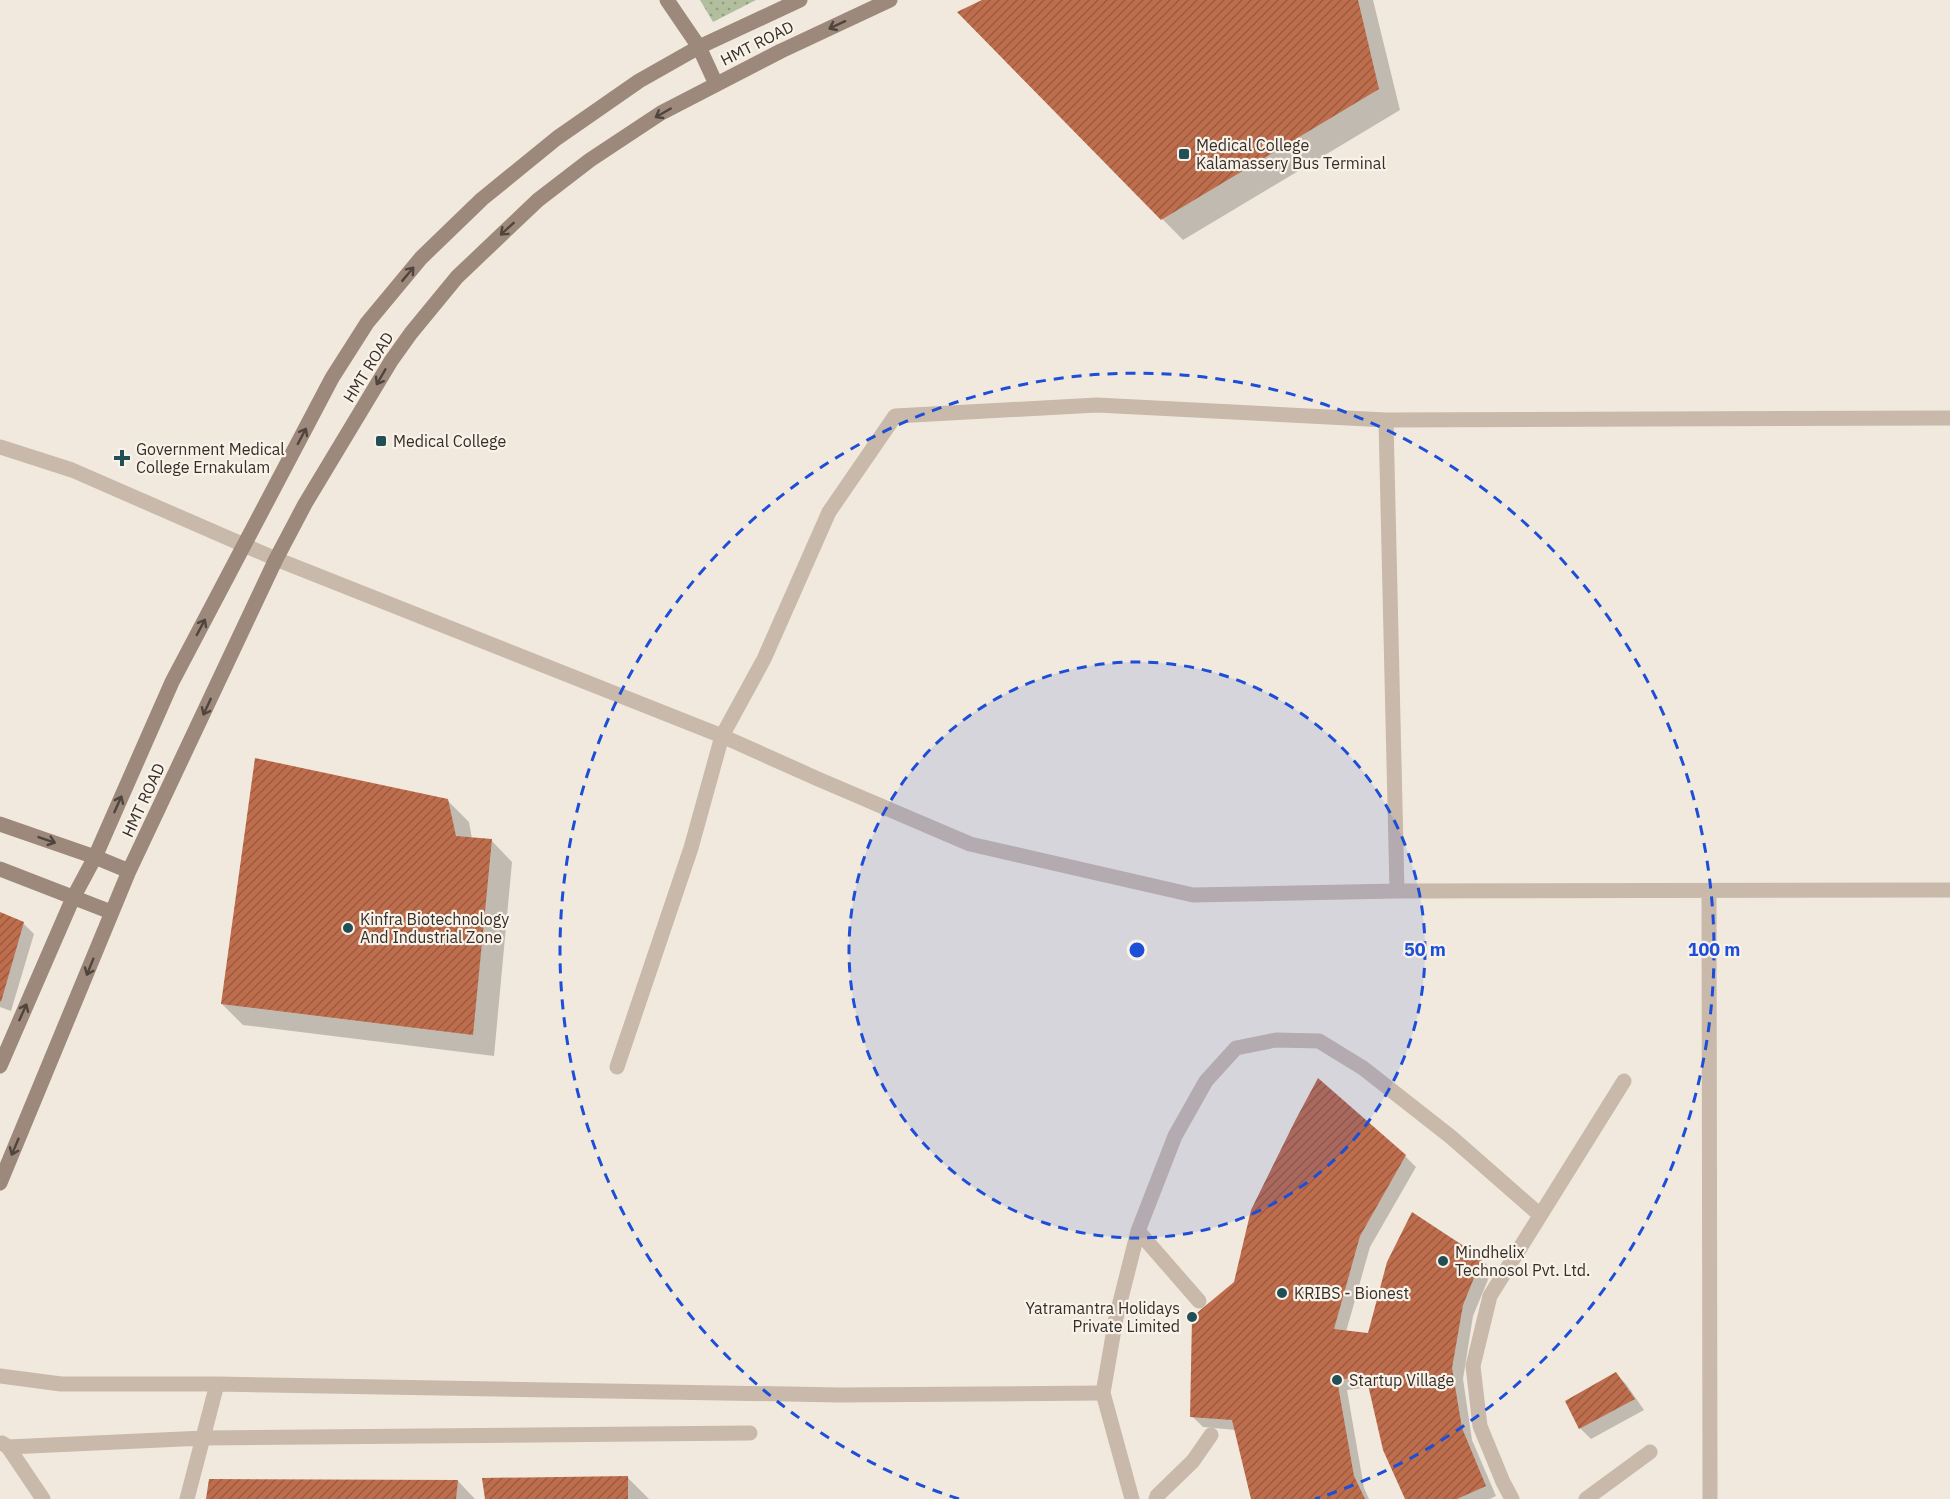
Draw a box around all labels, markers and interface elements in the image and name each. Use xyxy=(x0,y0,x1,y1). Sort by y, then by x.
street label: HMT ROAD xyxy=(717,16,797,70)
one-way arrow xyxy=(828,19,846,31)
one-way arrow xyxy=(654,107,671,119)
place label: Medical College Kalamassery Bus Terminal xyxy=(1196,135,1386,173)
marker: Medical College Kalamassery Bus Terminal xyxy=(1177,147,1191,161)
one-way arrow xyxy=(500,222,515,236)
one-way arrow xyxy=(402,266,415,282)
street label: HMT ROAD xyxy=(338,328,398,406)
one-way arrow xyxy=(375,368,387,385)
one-way arrow xyxy=(296,428,308,445)
place label: Medical College xyxy=(393,431,506,451)
marker: Medical College xyxy=(374,434,388,448)
place label: Government Medical College Ernakulam xyxy=(136,439,285,477)
marker: Government Medical College Ernakulam xyxy=(113,449,131,467)
one-way arrow xyxy=(195,619,207,636)
one-way arrow xyxy=(200,697,212,715)
street label: HMT ROAD xyxy=(117,760,169,840)
one-way arrow xyxy=(113,795,125,813)
one-way arrow xyxy=(38,836,56,847)
place label: Kinfra Biotechnology And Industrial Zone xyxy=(360,909,509,947)
marker: Kinfra Biotechnology And Industrial Zone xyxy=(341,921,355,935)
text: 50 m xyxy=(1404,938,1446,961)
text: 100 m xyxy=(1688,938,1740,961)
centre of rings xyxy=(1127,940,1147,960)
one-way arrow xyxy=(84,957,95,975)
one-way arrow xyxy=(18,1004,30,1022)
one-way arrow xyxy=(9,1137,20,1155)
place label: Mindhelix Technosol Pvt. Ltd. xyxy=(1455,1242,1590,1280)
marker: Mindhelix Technosol Pvt. Ltd. xyxy=(1436,1254,1450,1268)
place label: KRIBS - Bionest xyxy=(1294,1283,1409,1303)
marker: KRIBS - Bionest xyxy=(1275,1286,1289,1300)
place label: Yatramantra Holidays Private Limited xyxy=(1025,1298,1180,1336)
marker: Yatramantra Holidays Private Limited xyxy=(1185,1310,1199,1324)
place label: Startup Village xyxy=(1349,1370,1454,1390)
marker: Startup Village xyxy=(1330,1373,1344,1387)

